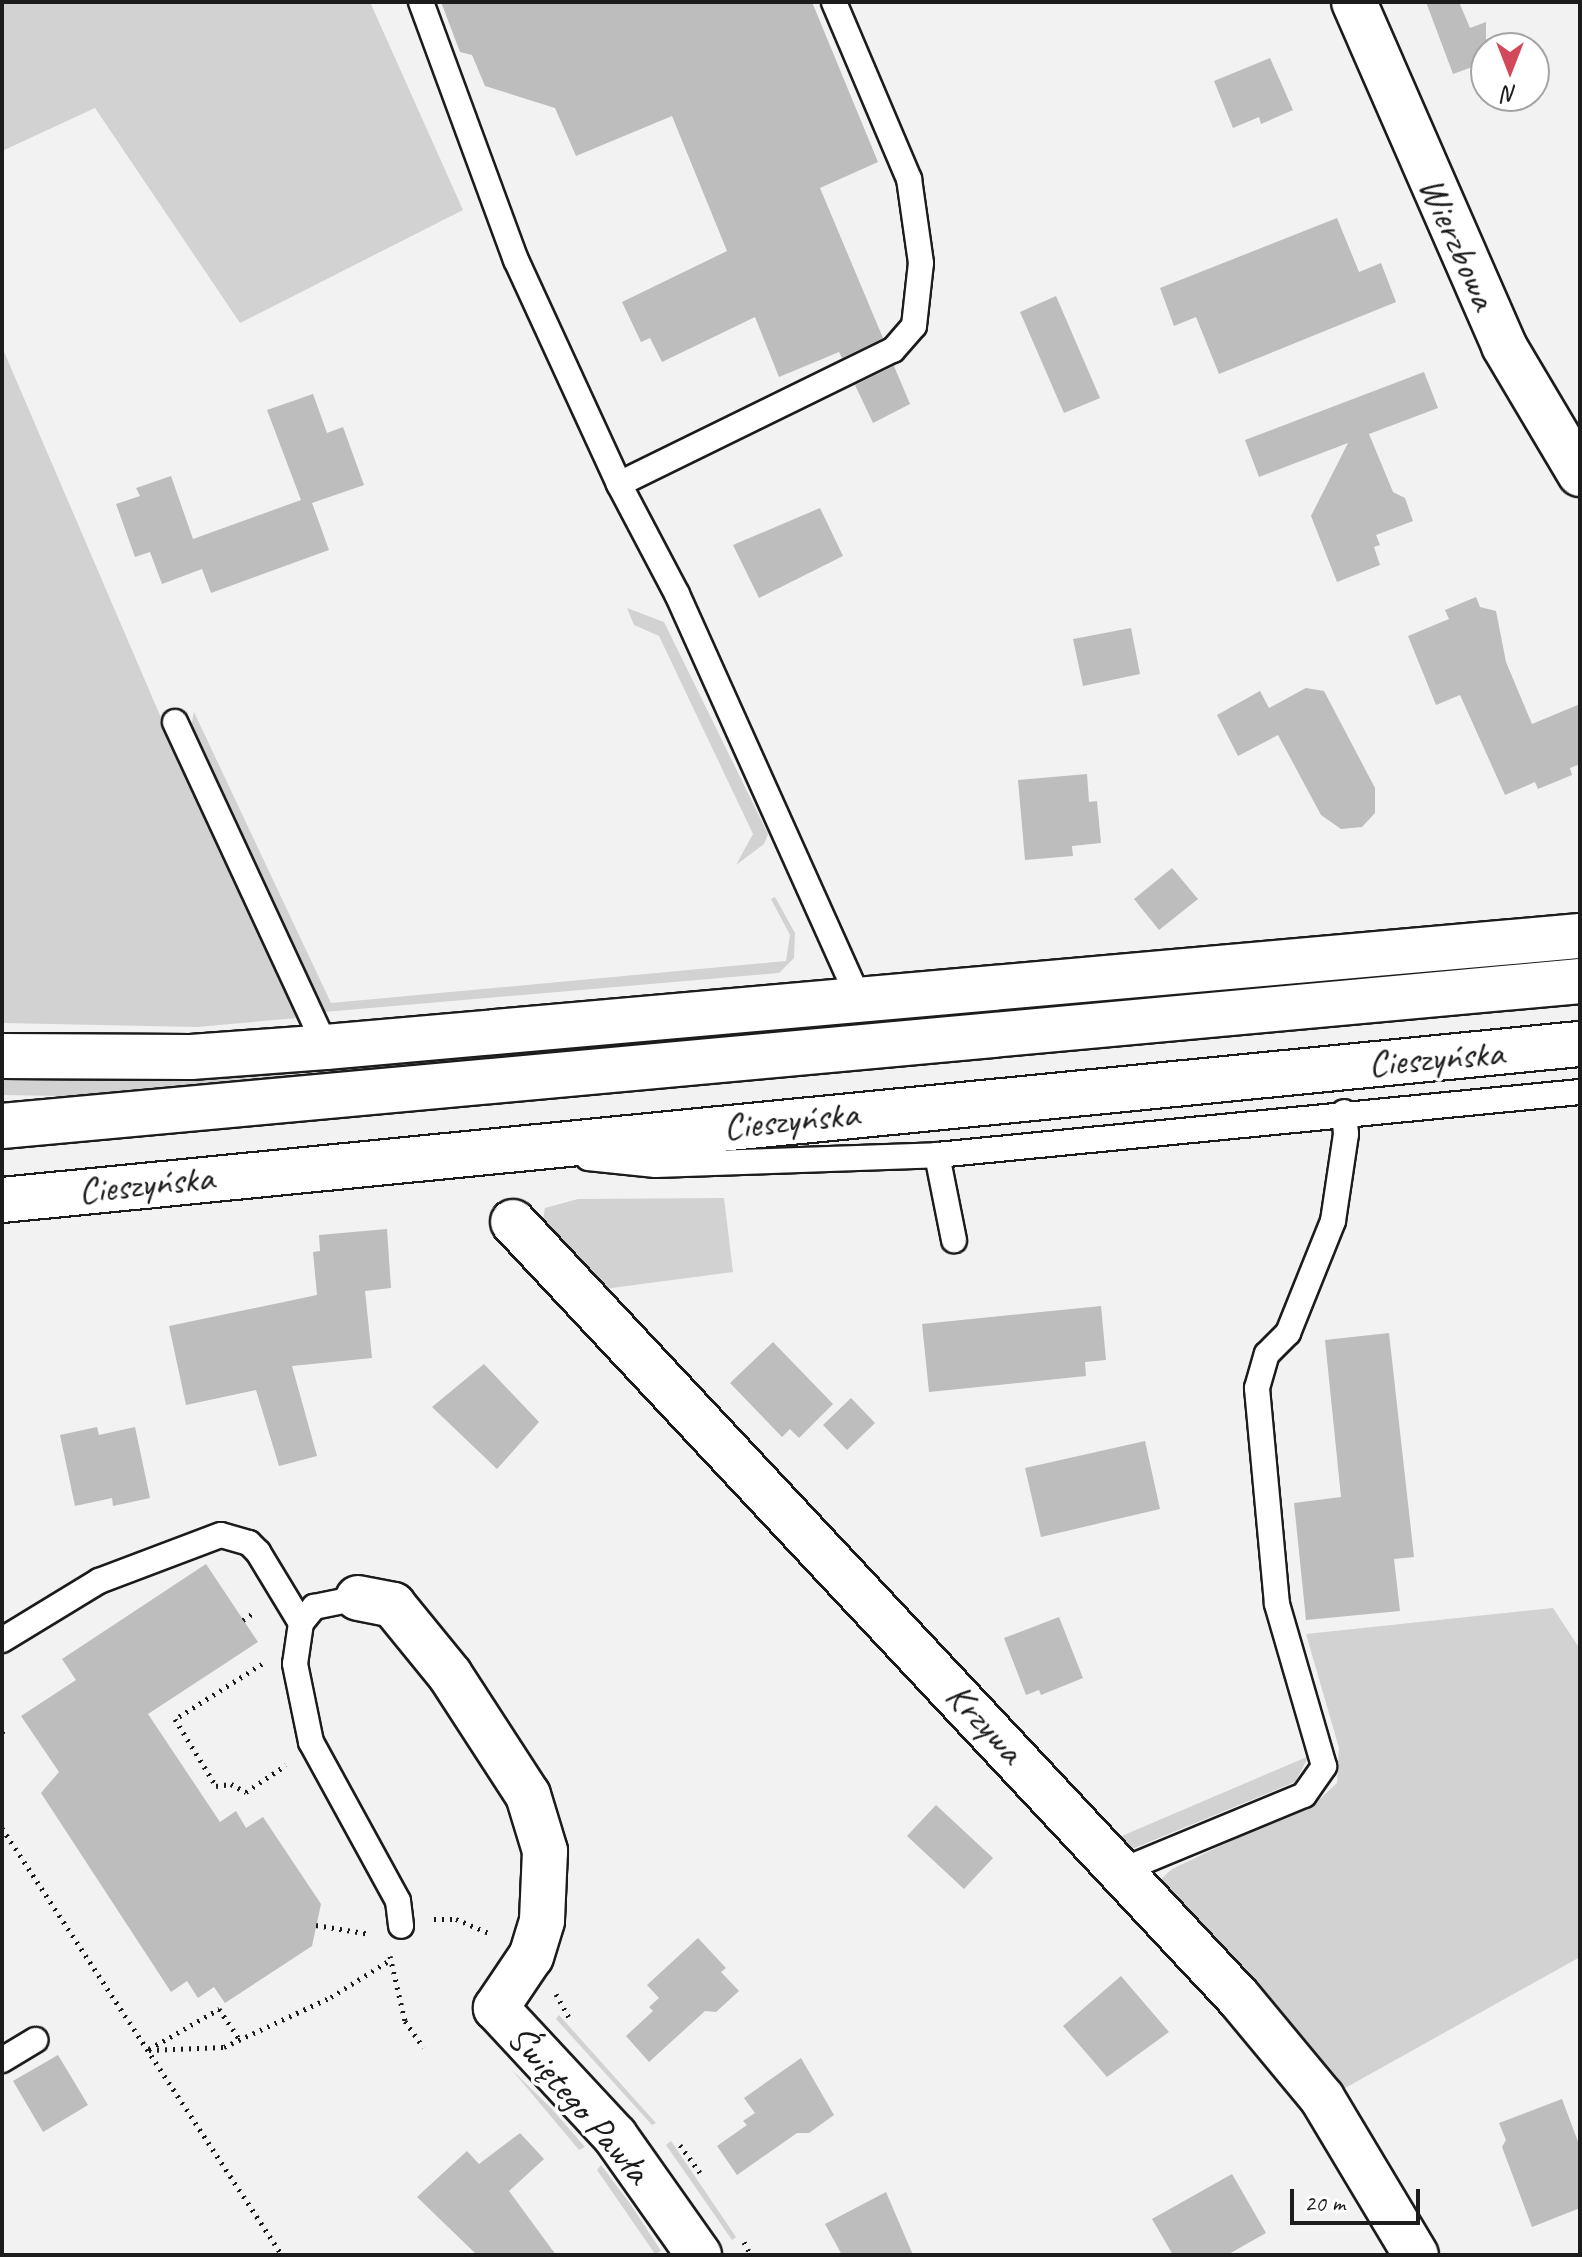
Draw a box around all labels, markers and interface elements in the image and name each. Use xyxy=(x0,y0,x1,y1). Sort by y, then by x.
north arrow xyxy=(1470,32,1550,112)
text: N xyxy=(1503,80,1517,108)
street label: Wierzbowa xyxy=(1409,170,1507,316)
street label: Cieszyńska xyxy=(1366,1029,1506,1087)
street label: Cieszyńska xyxy=(721,1090,861,1150)
street label: Cieszyńska xyxy=(76,1154,216,1214)
street label: Krzywa xyxy=(936,1673,1034,1773)
street label: Świętego Pawła xyxy=(497,2015,661,2193)
scale bar xyxy=(1294,2173,1424,2223)
text: 20 m xyxy=(1304,2188,1345,2218)

